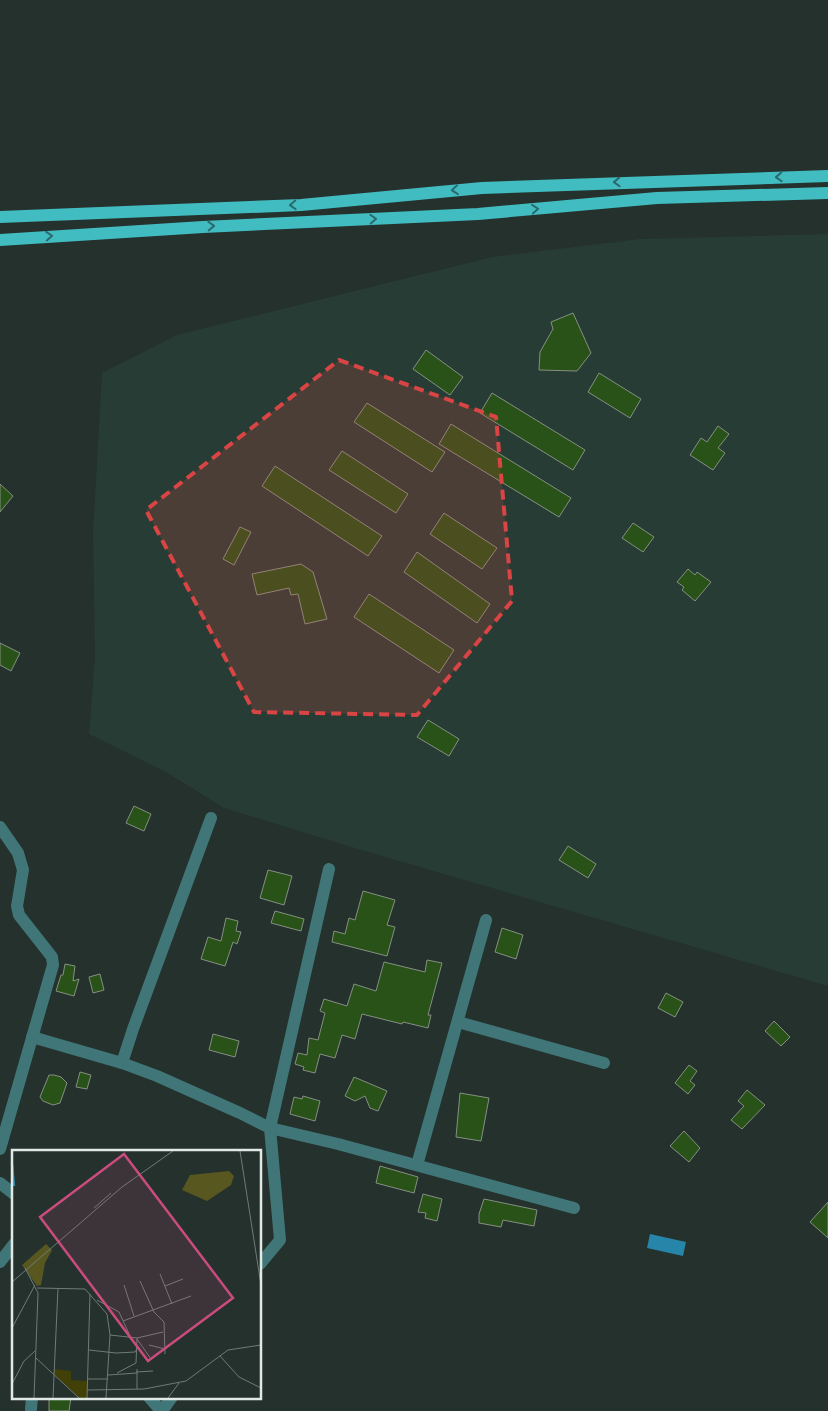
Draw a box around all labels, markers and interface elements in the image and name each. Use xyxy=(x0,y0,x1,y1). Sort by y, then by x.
one-way arrow xyxy=(775,171,783,182)
one-way arrow xyxy=(613,177,621,188)
one-way arrow xyxy=(450,184,458,195)
one-way arrow xyxy=(289,200,297,211)
one-way arrow xyxy=(532,204,540,215)
one-way arrow xyxy=(369,214,377,225)
one-way arrow xyxy=(207,221,215,232)
one-way arrow xyxy=(45,231,53,242)
inset map xyxy=(12,1150,261,1398)

